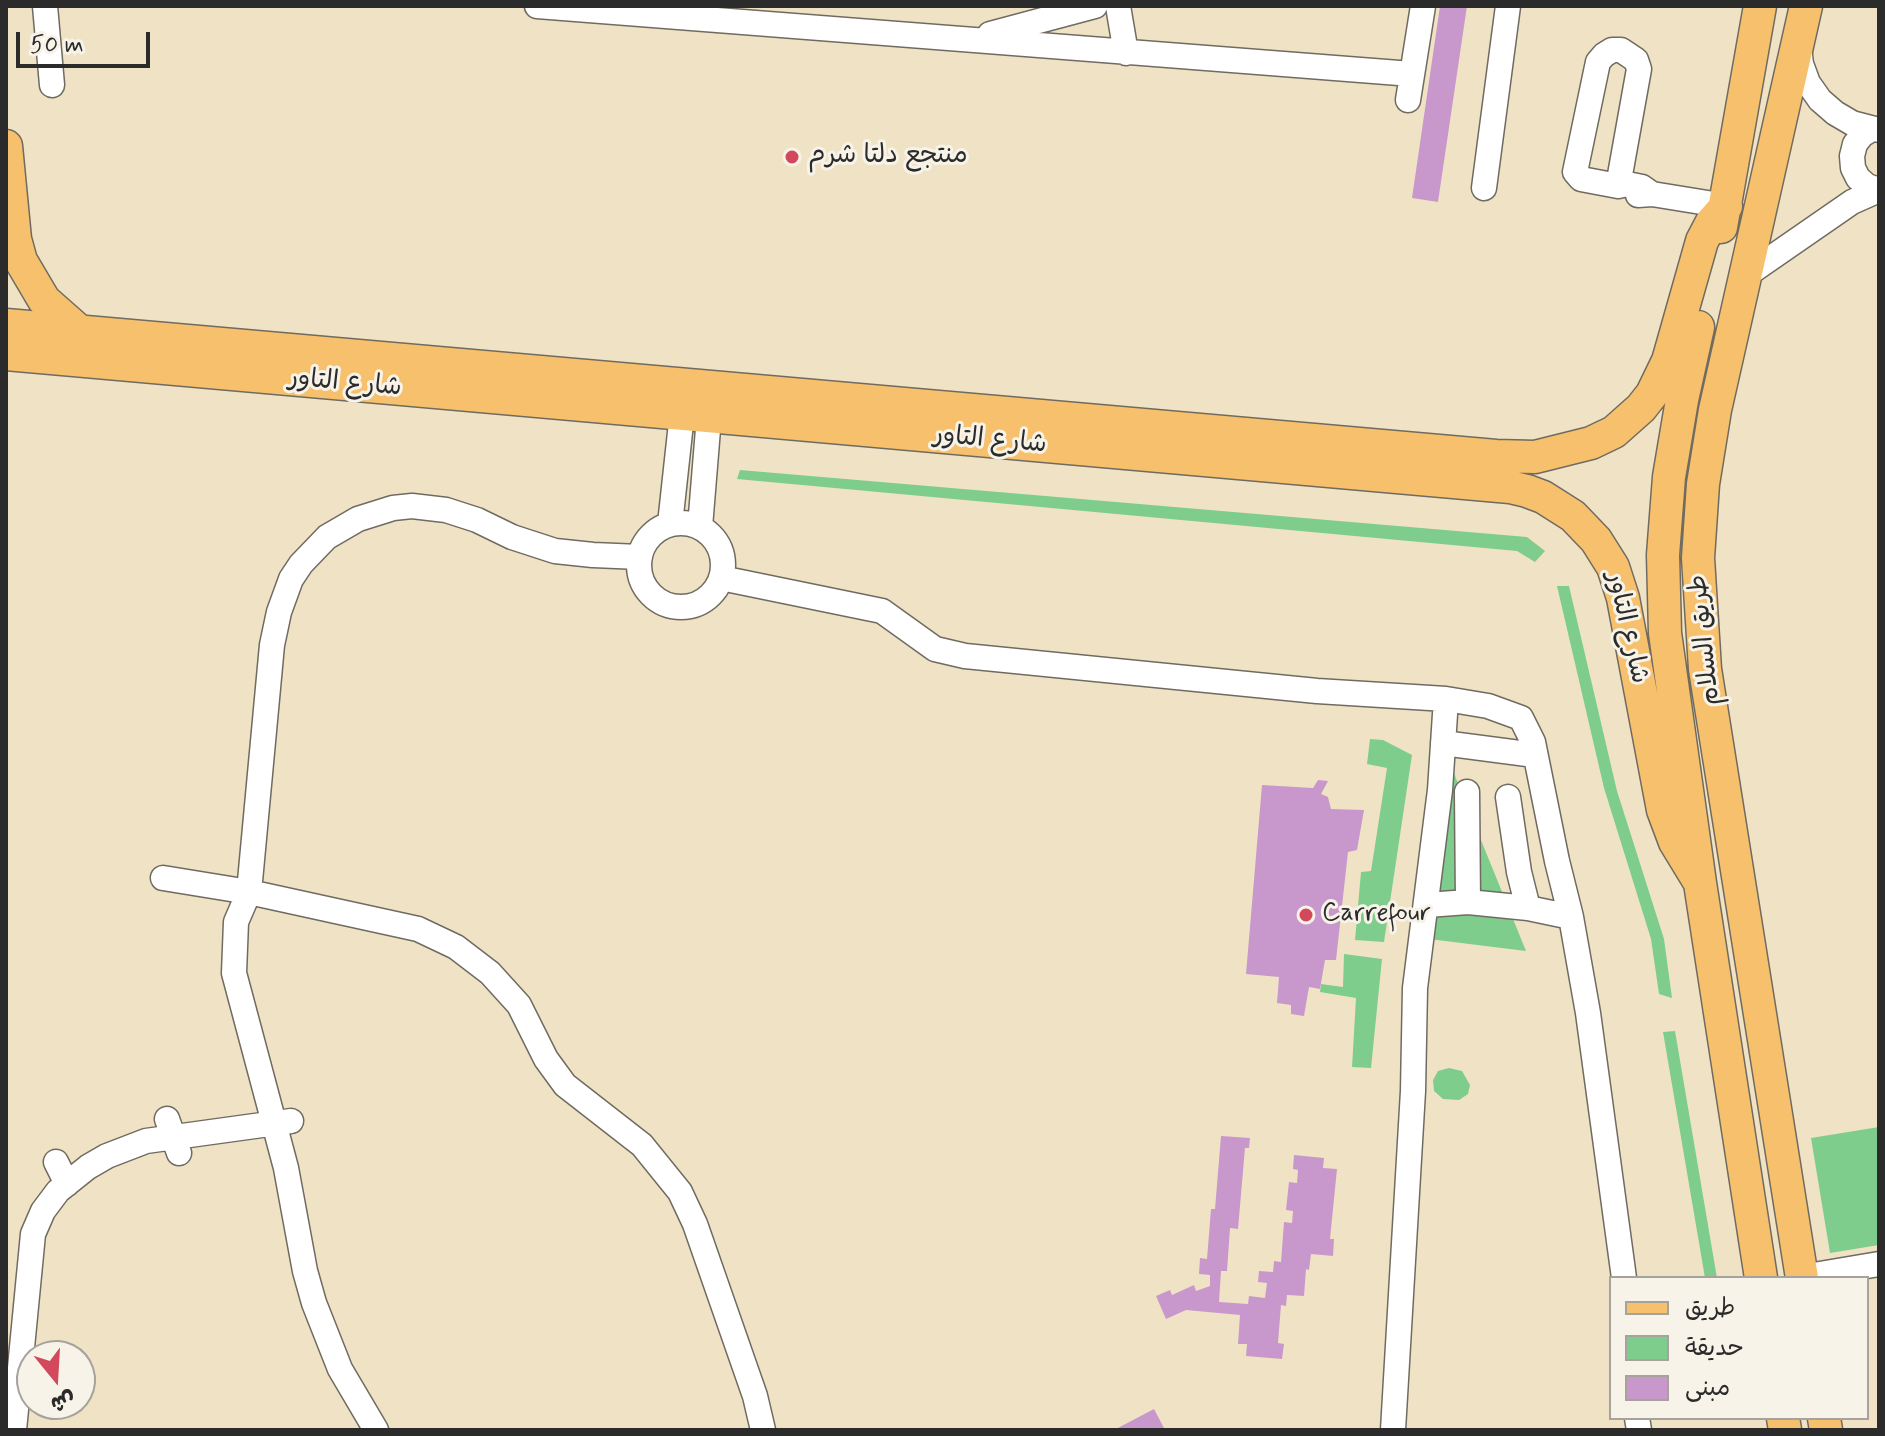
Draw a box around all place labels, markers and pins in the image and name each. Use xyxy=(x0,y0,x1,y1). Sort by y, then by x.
place label: منتجع دلتا شرم xyxy=(808,141,968,173)
marker: منتجع دلتا شرم xyxy=(783,148,801,166)
place label: Carrefour xyxy=(1322,899,1431,931)
marker: Carrefour xyxy=(1297,906,1315,924)

